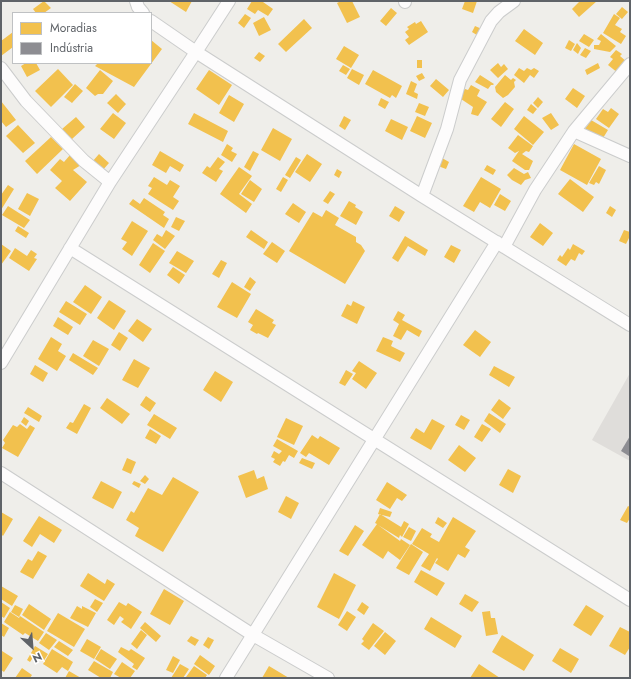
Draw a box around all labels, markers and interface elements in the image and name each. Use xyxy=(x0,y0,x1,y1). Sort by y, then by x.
legend xyxy=(12,12,152,64)
text: Moradias xyxy=(50,19,97,37)
text: Indústria xyxy=(50,39,93,57)
north arrow xyxy=(12,627,52,667)
text: N xyxy=(30,649,45,667)

